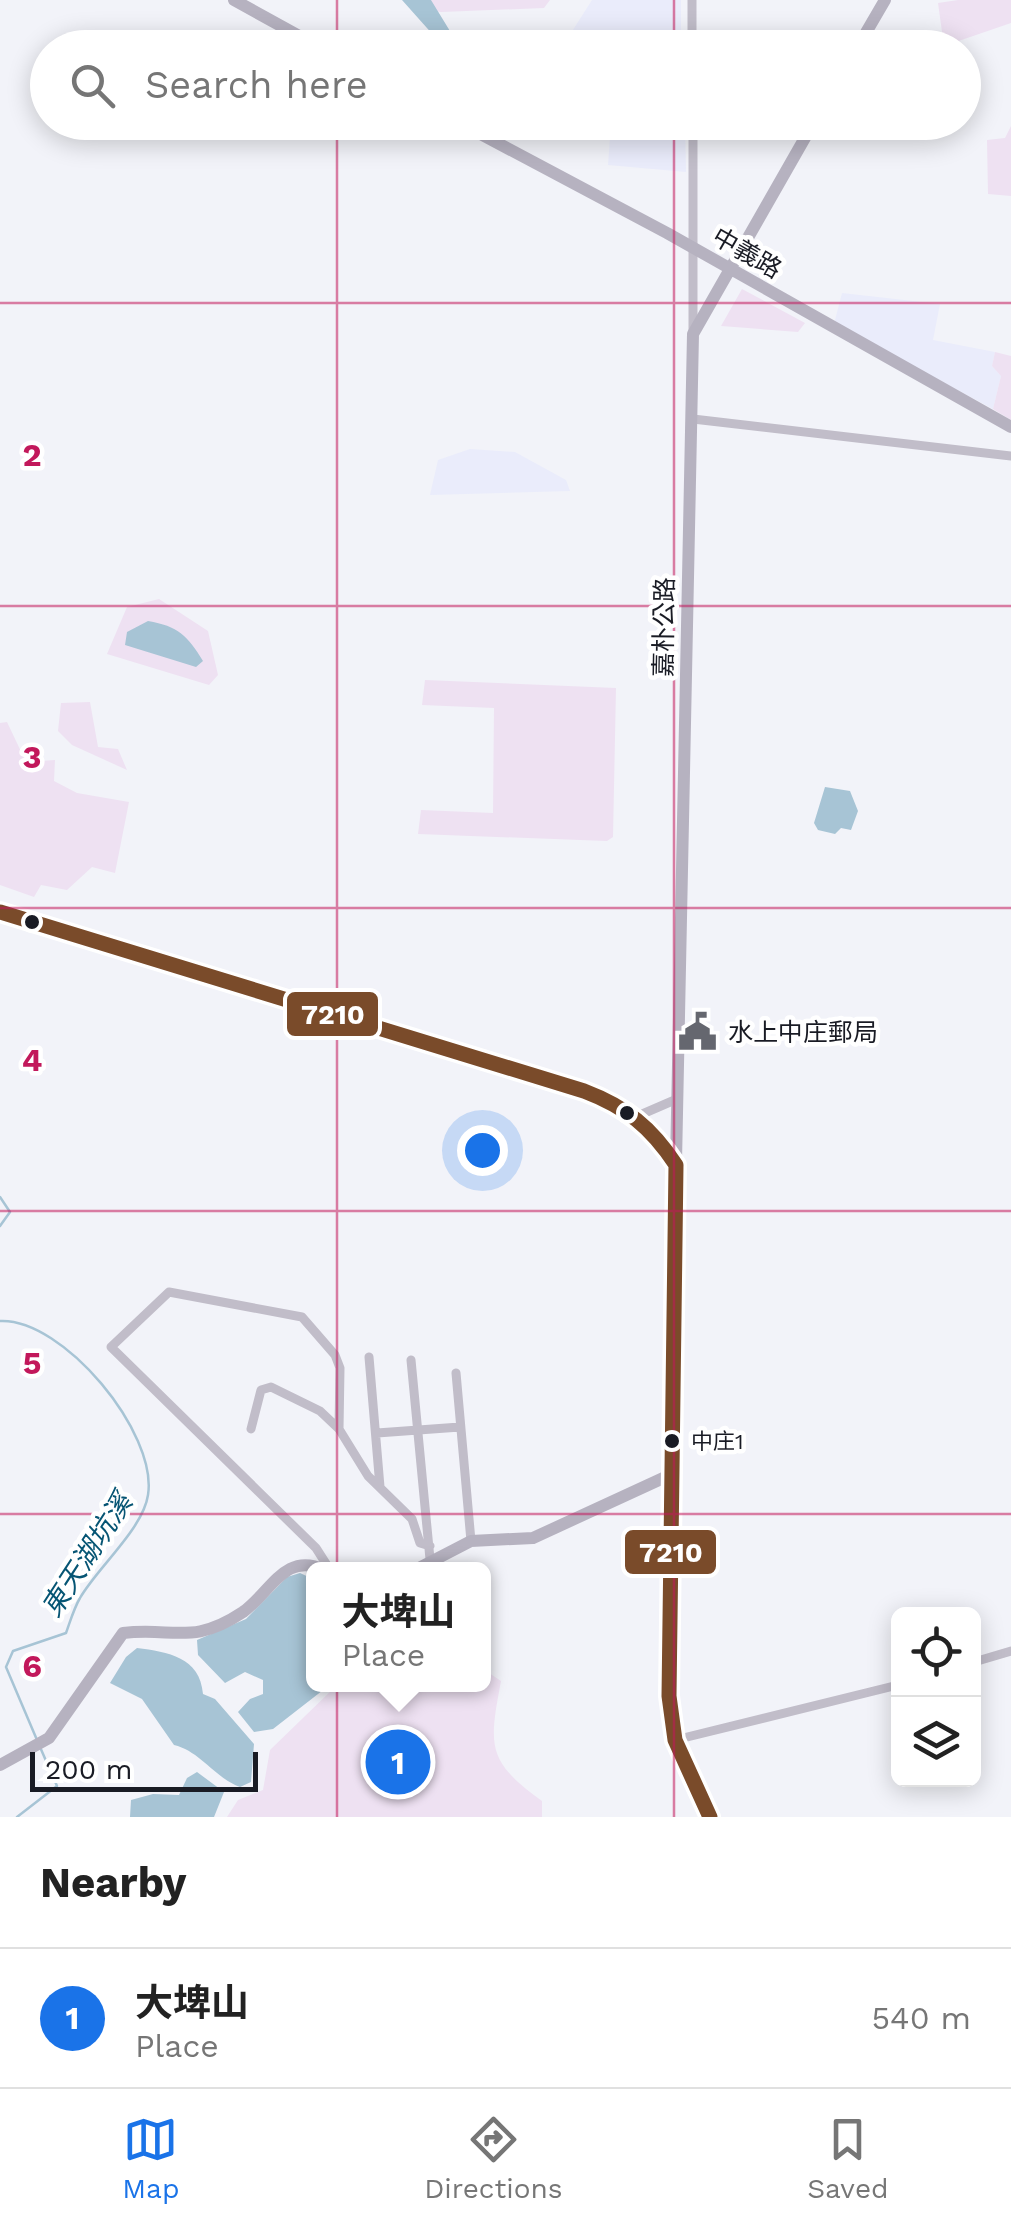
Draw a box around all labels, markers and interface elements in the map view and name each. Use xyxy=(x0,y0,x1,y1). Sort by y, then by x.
search box xyxy=(30,30,981,140)
icon: search xyxy=(65,58,120,113)
text: Search here xyxy=(145,63,368,107)
street label: 中義路 xyxy=(707,222,787,284)
text: 2 xyxy=(22,436,42,474)
street label: 嘉朴公路 xyxy=(649,577,679,677)
text: 3 xyxy=(23,738,41,776)
unlabelled marker xyxy=(22,912,42,932)
line badge: 7210 xyxy=(285,990,380,1038)
text: 7210 xyxy=(301,998,365,1031)
public building icon: 水上中庄郵局 xyxy=(677,1011,719,1053)
place label: 水上中庄郵局 xyxy=(728,1018,878,1047)
text: 4 xyxy=(22,1041,42,1079)
unlabelled marker xyxy=(617,1103,637,1123)
your location xyxy=(457,1125,508,1176)
text: 5 xyxy=(23,1344,41,1382)
place label: 中庄1 xyxy=(691,1429,744,1454)
marker: 中庄1 xyxy=(662,1431,682,1451)
water label: 東天湖坑溪 xyxy=(35,1484,141,1623)
line badge: 7210 xyxy=(623,1528,718,1576)
text: 7210 xyxy=(639,1536,703,1569)
popup xyxy=(306,1562,491,1692)
text: 大埤山 xyxy=(341,1590,456,1634)
map controls xyxy=(891,1607,981,1787)
button: locate xyxy=(891,1607,981,1697)
text: Place xyxy=(341,1636,425,1674)
text: 6 xyxy=(22,1647,42,1685)
button: layers xyxy=(891,1697,981,1787)
pin: 1 xyxy=(366,1724,430,1800)
scale bar xyxy=(30,1747,258,1792)
text: 200 m xyxy=(45,1753,132,1786)
text: Nearby xyxy=(40,1858,187,1907)
text: 大埤山 xyxy=(135,1981,249,2025)
text: 1 xyxy=(66,1999,79,2037)
text: 540 m xyxy=(872,1999,971,2037)
text: Place xyxy=(135,2027,219,2065)
tab: Map xyxy=(122,2112,180,2205)
tab: Directions xyxy=(424,2112,563,2205)
tab: Saved xyxy=(807,2112,889,2205)

